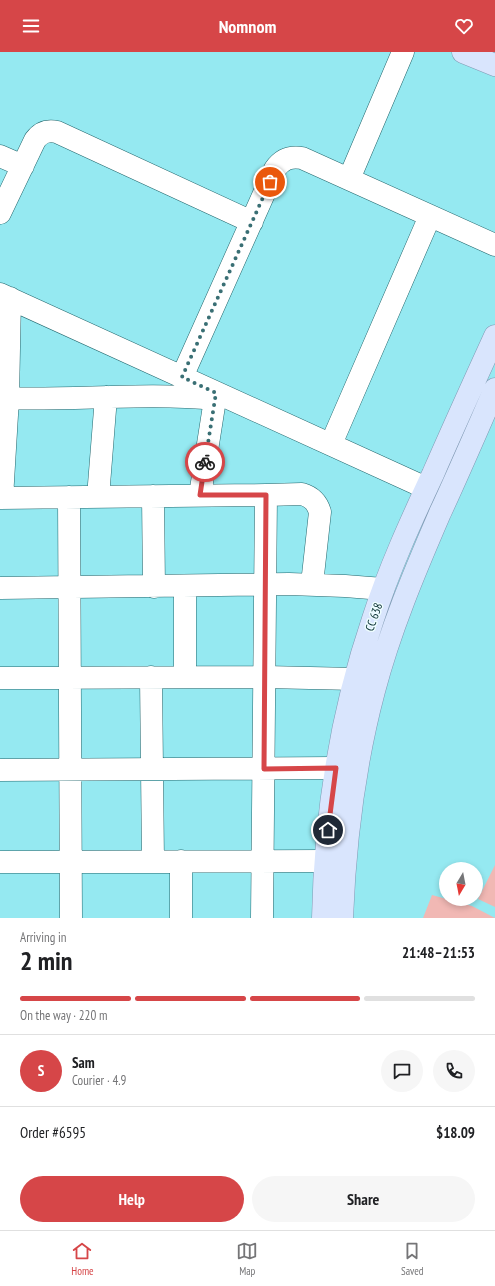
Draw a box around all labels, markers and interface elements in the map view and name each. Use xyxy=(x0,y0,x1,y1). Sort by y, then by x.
icon: menu xyxy=(20,15,42,37)
text: Nomnom xyxy=(219,15,276,38)
icon: heart xyxy=(453,15,475,37)
pin xyxy=(253,165,287,199)
icon: bag xyxy=(259,171,281,193)
courier xyxy=(185,442,225,482)
icon: bike xyxy=(194,451,216,473)
street label: CC 638 xyxy=(362,601,385,633)
pin xyxy=(311,813,345,847)
icon: home xyxy=(317,819,339,841)
north arrow xyxy=(439,862,483,906)
map controls xyxy=(439,862,483,906)
text: Arriving in xyxy=(20,929,67,946)
text: 21:48–21:53 xyxy=(402,943,475,962)
text: 2 min xyxy=(20,944,73,977)
text: On the way · 220 m xyxy=(20,1007,107,1024)
button: chat xyxy=(381,1050,423,1092)
button: phone xyxy=(433,1050,475,1092)
text: Sam xyxy=(72,1053,95,1072)
text: S xyxy=(38,1061,44,1080)
text: Courier · 4.9 xyxy=(72,1072,126,1089)
text: Order #6595 xyxy=(20,1123,86,1142)
text: $18.09 xyxy=(436,1123,475,1142)
button: Help xyxy=(20,1176,244,1222)
button: Share xyxy=(252,1176,475,1222)
tab: Home xyxy=(71,1240,94,1278)
tab: Map xyxy=(236,1240,258,1278)
tab: Saved xyxy=(401,1240,424,1278)

